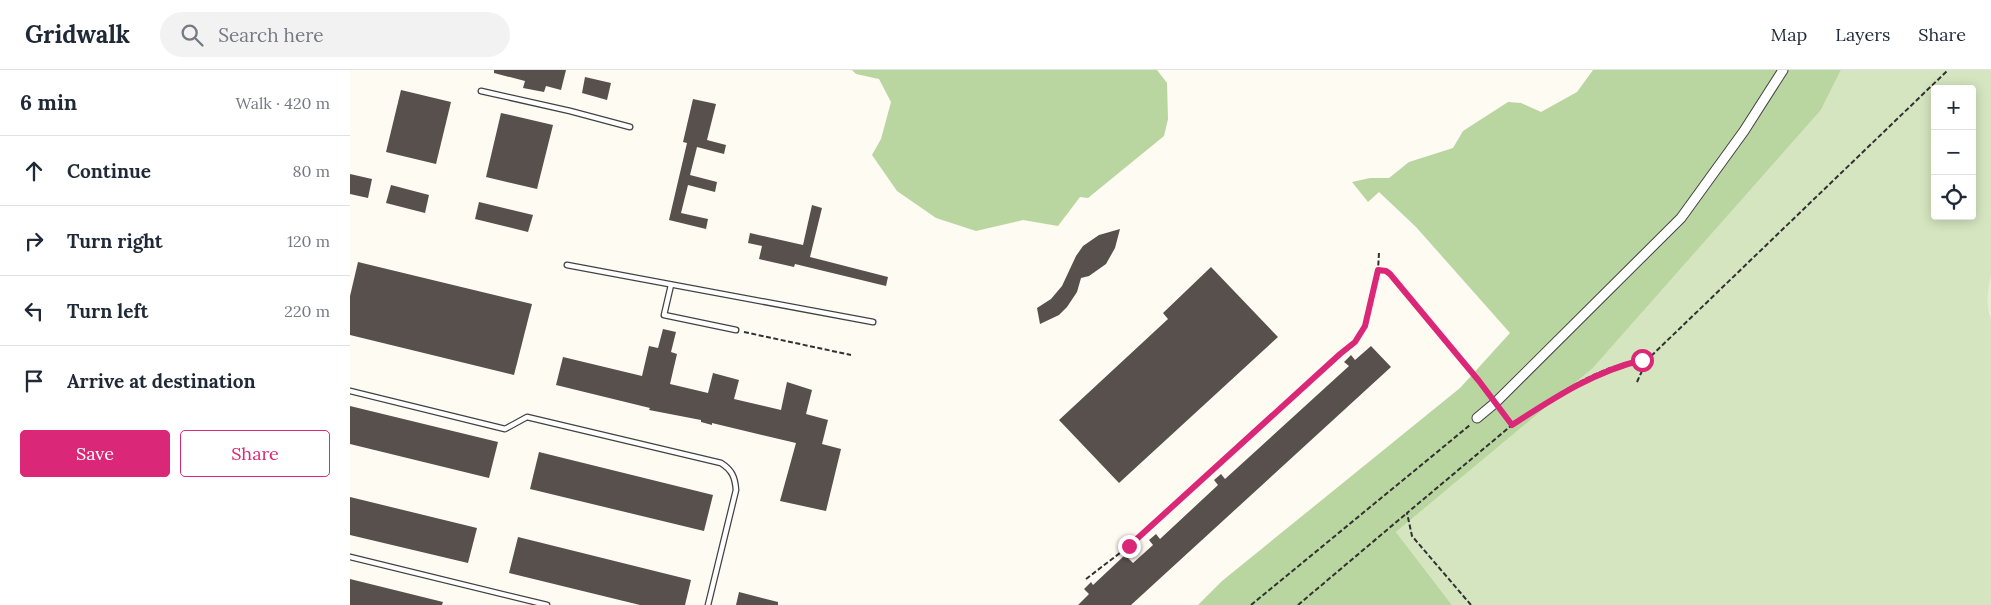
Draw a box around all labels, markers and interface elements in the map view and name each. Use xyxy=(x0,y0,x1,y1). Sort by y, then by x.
search box xyxy=(160,12,510,57)
text: Gridwalk xyxy=(25,19,130,50)
icon: search xyxy=(178,21,206,49)
text: Search here xyxy=(218,23,324,47)
text: Map xyxy=(1771,23,1807,46)
text: Layers xyxy=(1835,23,1890,46)
text: Share xyxy=(1918,23,1966,46)
map controls xyxy=(1931,85,1976,220)
button: + xyxy=(1931,85,1976,130)
text: 6 min xyxy=(20,89,77,116)
text: Walk · 420 m xyxy=(235,93,330,113)
button: − xyxy=(1931,130,1976,175)
icon: ahead xyxy=(20,157,48,185)
text: Continue xyxy=(67,159,151,183)
text: 80 m xyxy=(293,161,330,181)
button: locate xyxy=(1931,175,1976,220)
icon: right xyxy=(20,227,48,255)
text: Turn right xyxy=(67,229,163,253)
text: 120 m xyxy=(287,231,330,251)
icon: left xyxy=(20,297,48,325)
text: Turn left xyxy=(67,299,148,323)
text: 220 m xyxy=(284,301,330,321)
route start xyxy=(1631,349,1654,372)
icon: arrive xyxy=(20,367,48,395)
text: Arrive at destination xyxy=(67,369,256,393)
button: Save xyxy=(20,430,170,477)
button: Share xyxy=(180,430,330,477)
route end xyxy=(1118,535,1141,558)

